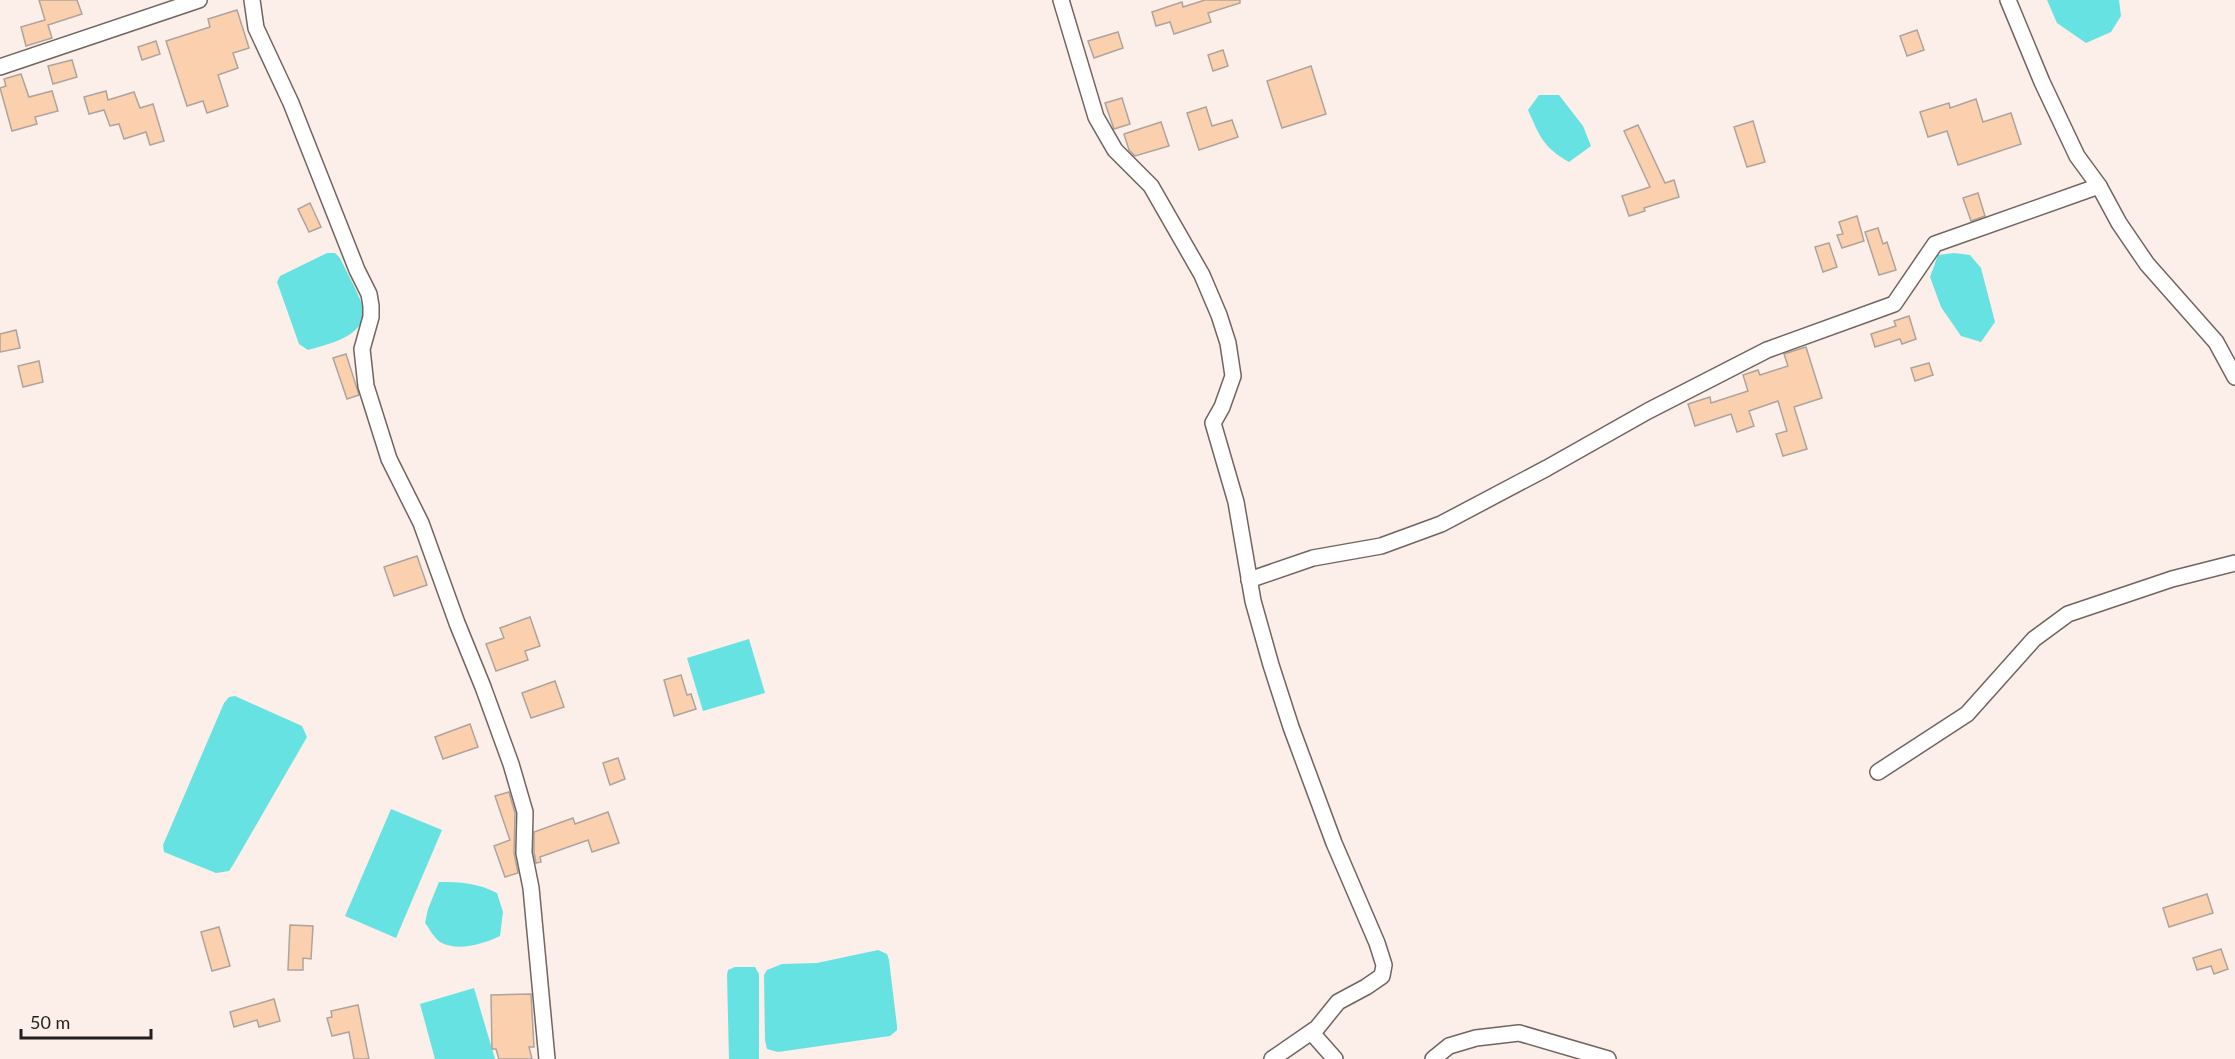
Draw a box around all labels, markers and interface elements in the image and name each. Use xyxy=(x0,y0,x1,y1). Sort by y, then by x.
scale bar xyxy=(21,1002,152,1040)
text: 50 m xyxy=(30,1011,70,1033)

